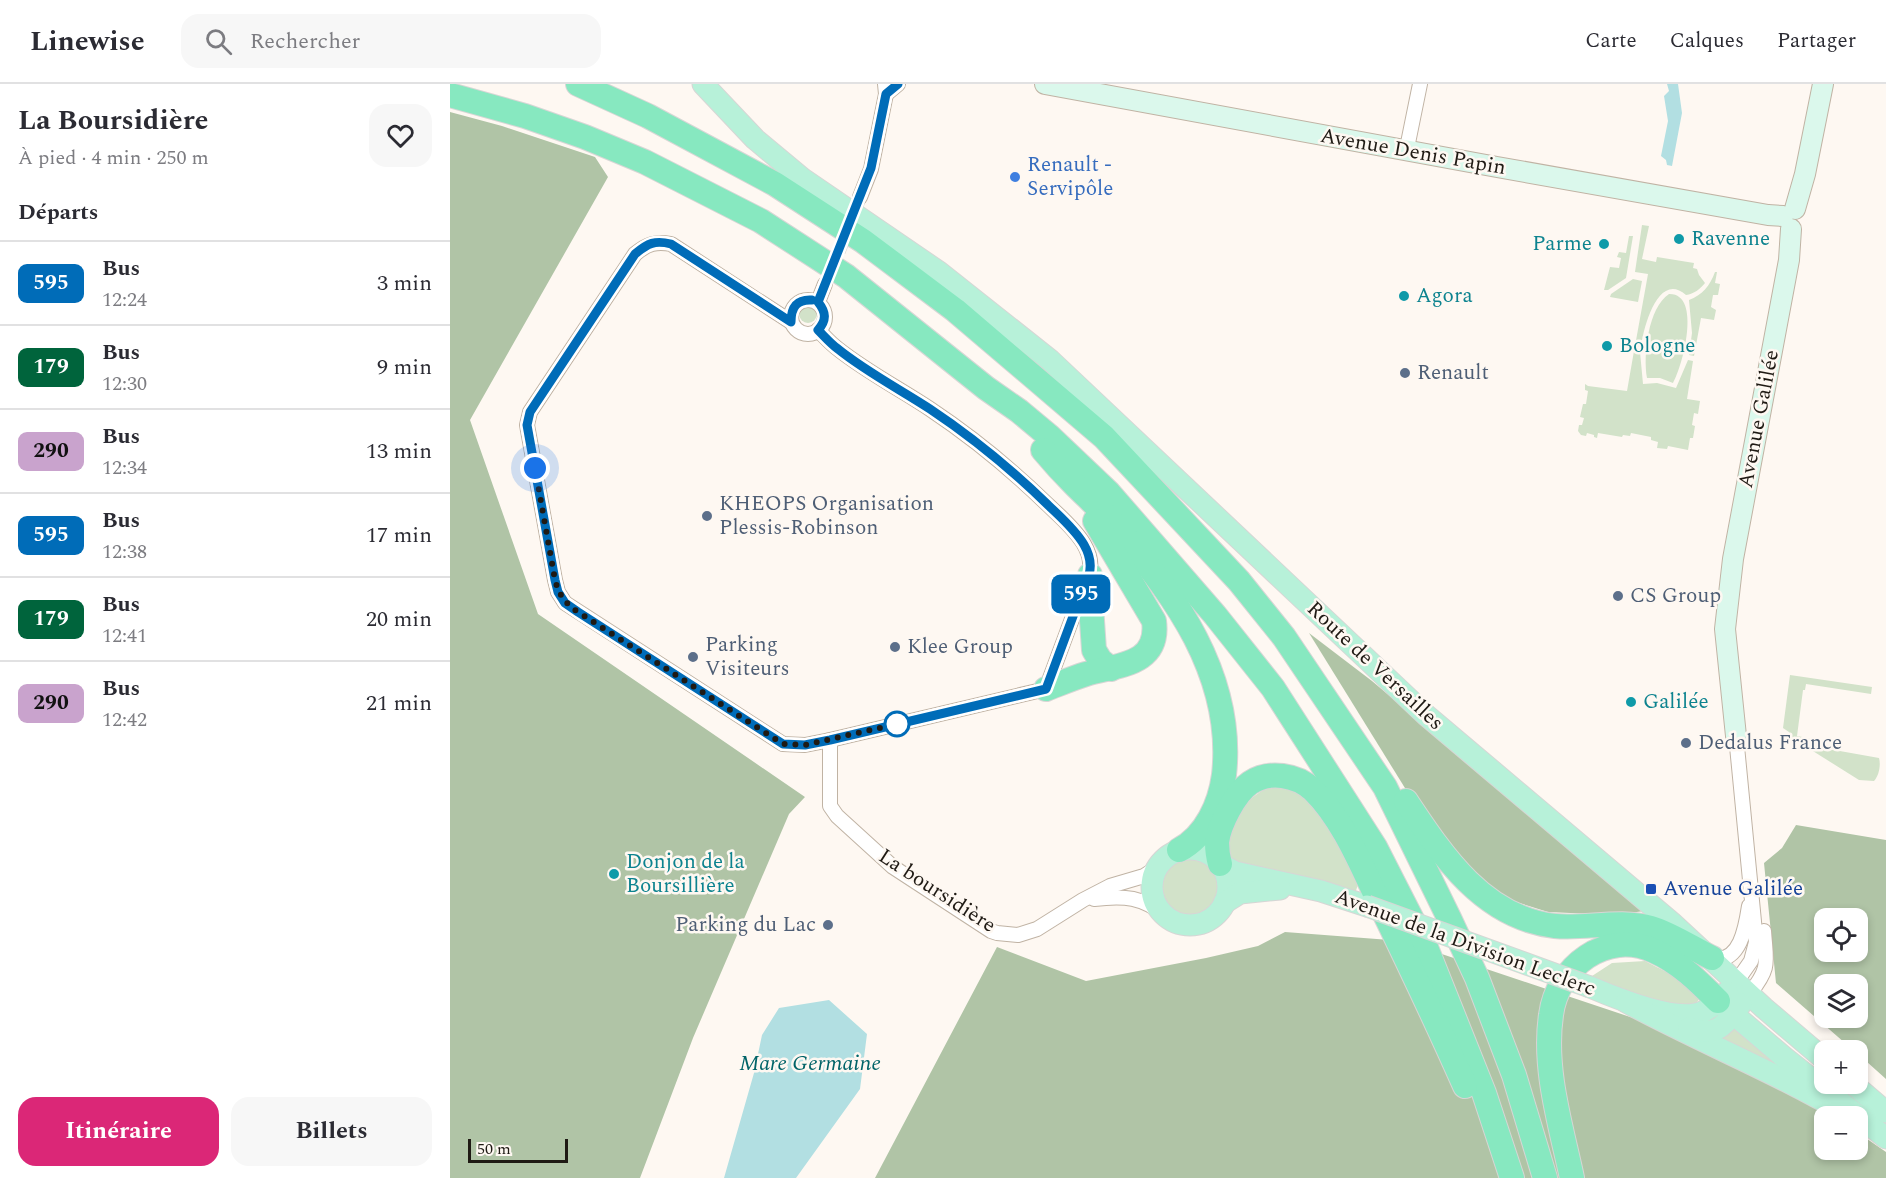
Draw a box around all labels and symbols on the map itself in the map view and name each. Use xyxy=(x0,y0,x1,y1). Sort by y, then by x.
street label: Avenue Denis Papin xyxy=(1318,120,1508,184)
place label: Renault - Servipôle xyxy=(1027,149,1113,205)
marker: Renault - Servipôle xyxy=(1008,170,1022,184)
place label: Ravenne xyxy=(1691,223,1770,255)
place label: Parme xyxy=(1532,228,1592,260)
marker: Ravenne xyxy=(1672,232,1686,246)
marker: Parme xyxy=(1597,237,1611,251)
place label: Agora xyxy=(1416,280,1473,312)
marker: Agora xyxy=(1397,289,1411,303)
place label: Bologne xyxy=(1619,330,1696,362)
marker: Bologne xyxy=(1600,339,1614,353)
street label: Avenue Galilée xyxy=(1730,347,1788,491)
place label: Renault xyxy=(1417,357,1489,389)
marker: Renault xyxy=(1398,366,1412,380)
your location xyxy=(520,453,550,483)
place label: KHEOPS Organisation Plessis-Robinson xyxy=(719,488,934,544)
marker: KHEOPS Organisation Plessis-Robinson xyxy=(700,509,714,523)
line badge: 595 xyxy=(1046,574,1116,614)
place label: CS Group xyxy=(1630,580,1721,612)
marker: CS Group xyxy=(1611,589,1625,603)
street label: Route de Versailles xyxy=(1299,594,1451,738)
place label: Parking Visiteurs xyxy=(705,629,790,685)
place label: Klee Group xyxy=(907,631,1013,663)
marker: Klee Group xyxy=(888,640,902,654)
marker: Parking Visiteurs xyxy=(686,650,700,664)
place label: Galilée xyxy=(1643,686,1709,718)
marker: Galilée xyxy=(1624,695,1638,709)
unlabelled marker xyxy=(884,711,910,737)
place label: Dedalus France xyxy=(1698,727,1842,759)
marker: Dedalus France xyxy=(1679,736,1693,750)
street label: La boursidière xyxy=(872,841,1002,941)
place label: Donjon de la Boursillière xyxy=(626,846,745,902)
marker: Donjon de la Boursillière xyxy=(607,867,621,881)
place label: Avenue Galilée xyxy=(1663,873,1803,905)
street label: Avenue de la Division Leclerc xyxy=(1330,881,1600,1005)
marker: Avenue Galilée xyxy=(1644,882,1658,896)
place label: Parking du Lac xyxy=(675,909,816,941)
marker: Parking du Lac xyxy=(821,918,835,932)
water label: Mare Germaine xyxy=(739,1047,881,1080)
scale bar xyxy=(468,1136,568,1164)

